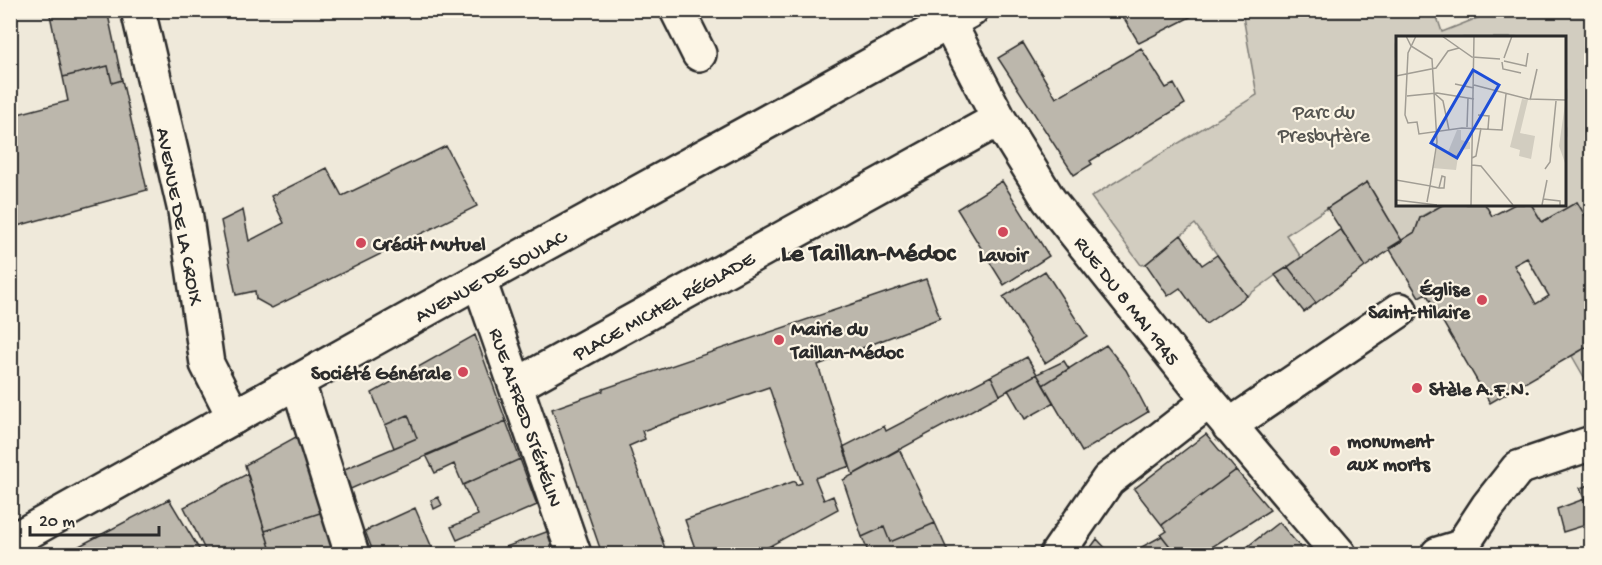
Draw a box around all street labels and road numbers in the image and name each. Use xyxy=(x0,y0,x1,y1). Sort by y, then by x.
street label: AVENUE DE LA CROIX xyxy=(149,126,206,309)
street label: AVENUE DE SOULAC xyxy=(412,226,573,329)
street label: RUE DU 8 MAI 1945 xyxy=(1068,233,1183,371)
street label: PLACE MICHEL RÉGLADE xyxy=(569,247,761,368)
street label: RUE ALFRED STÉHÉLIN xyxy=(482,325,566,511)

